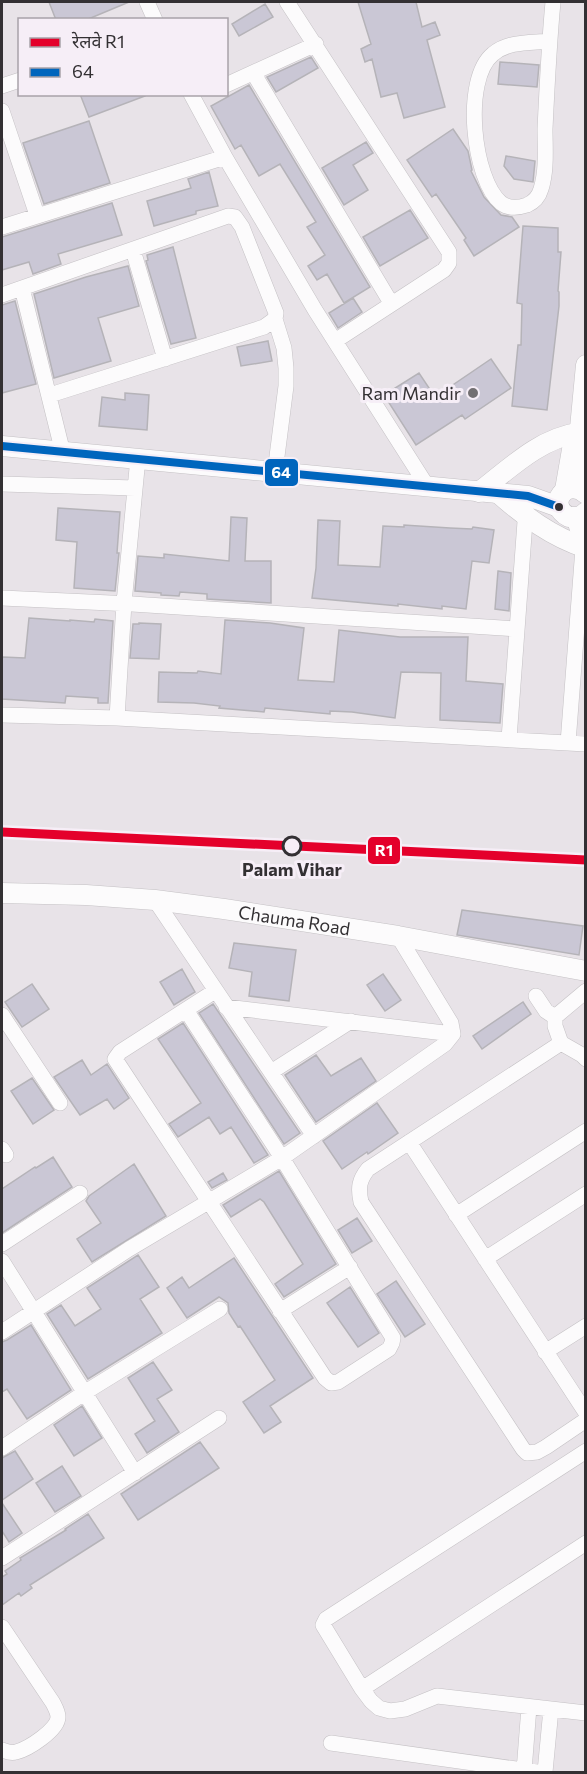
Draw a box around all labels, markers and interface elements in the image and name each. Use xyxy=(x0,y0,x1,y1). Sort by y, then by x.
legend xyxy=(18,18,228,96)
text: रेलवे R1 xyxy=(71,30,125,52)
text: 64 xyxy=(72,60,94,82)
place label: Ram Mandir xyxy=(361,382,461,404)
marker: Ram Mandir xyxy=(466,386,480,400)
line badge: 64 xyxy=(264,458,299,487)
text: 64 xyxy=(271,462,291,481)
unlabelled marker xyxy=(553,501,565,513)
marker: Palam Vihar xyxy=(282,836,302,856)
line badge: R1 xyxy=(367,836,401,865)
text: R1 xyxy=(375,840,393,859)
place label: Palam Vihar xyxy=(242,858,342,880)
street label: Chauma Road xyxy=(237,900,352,939)

